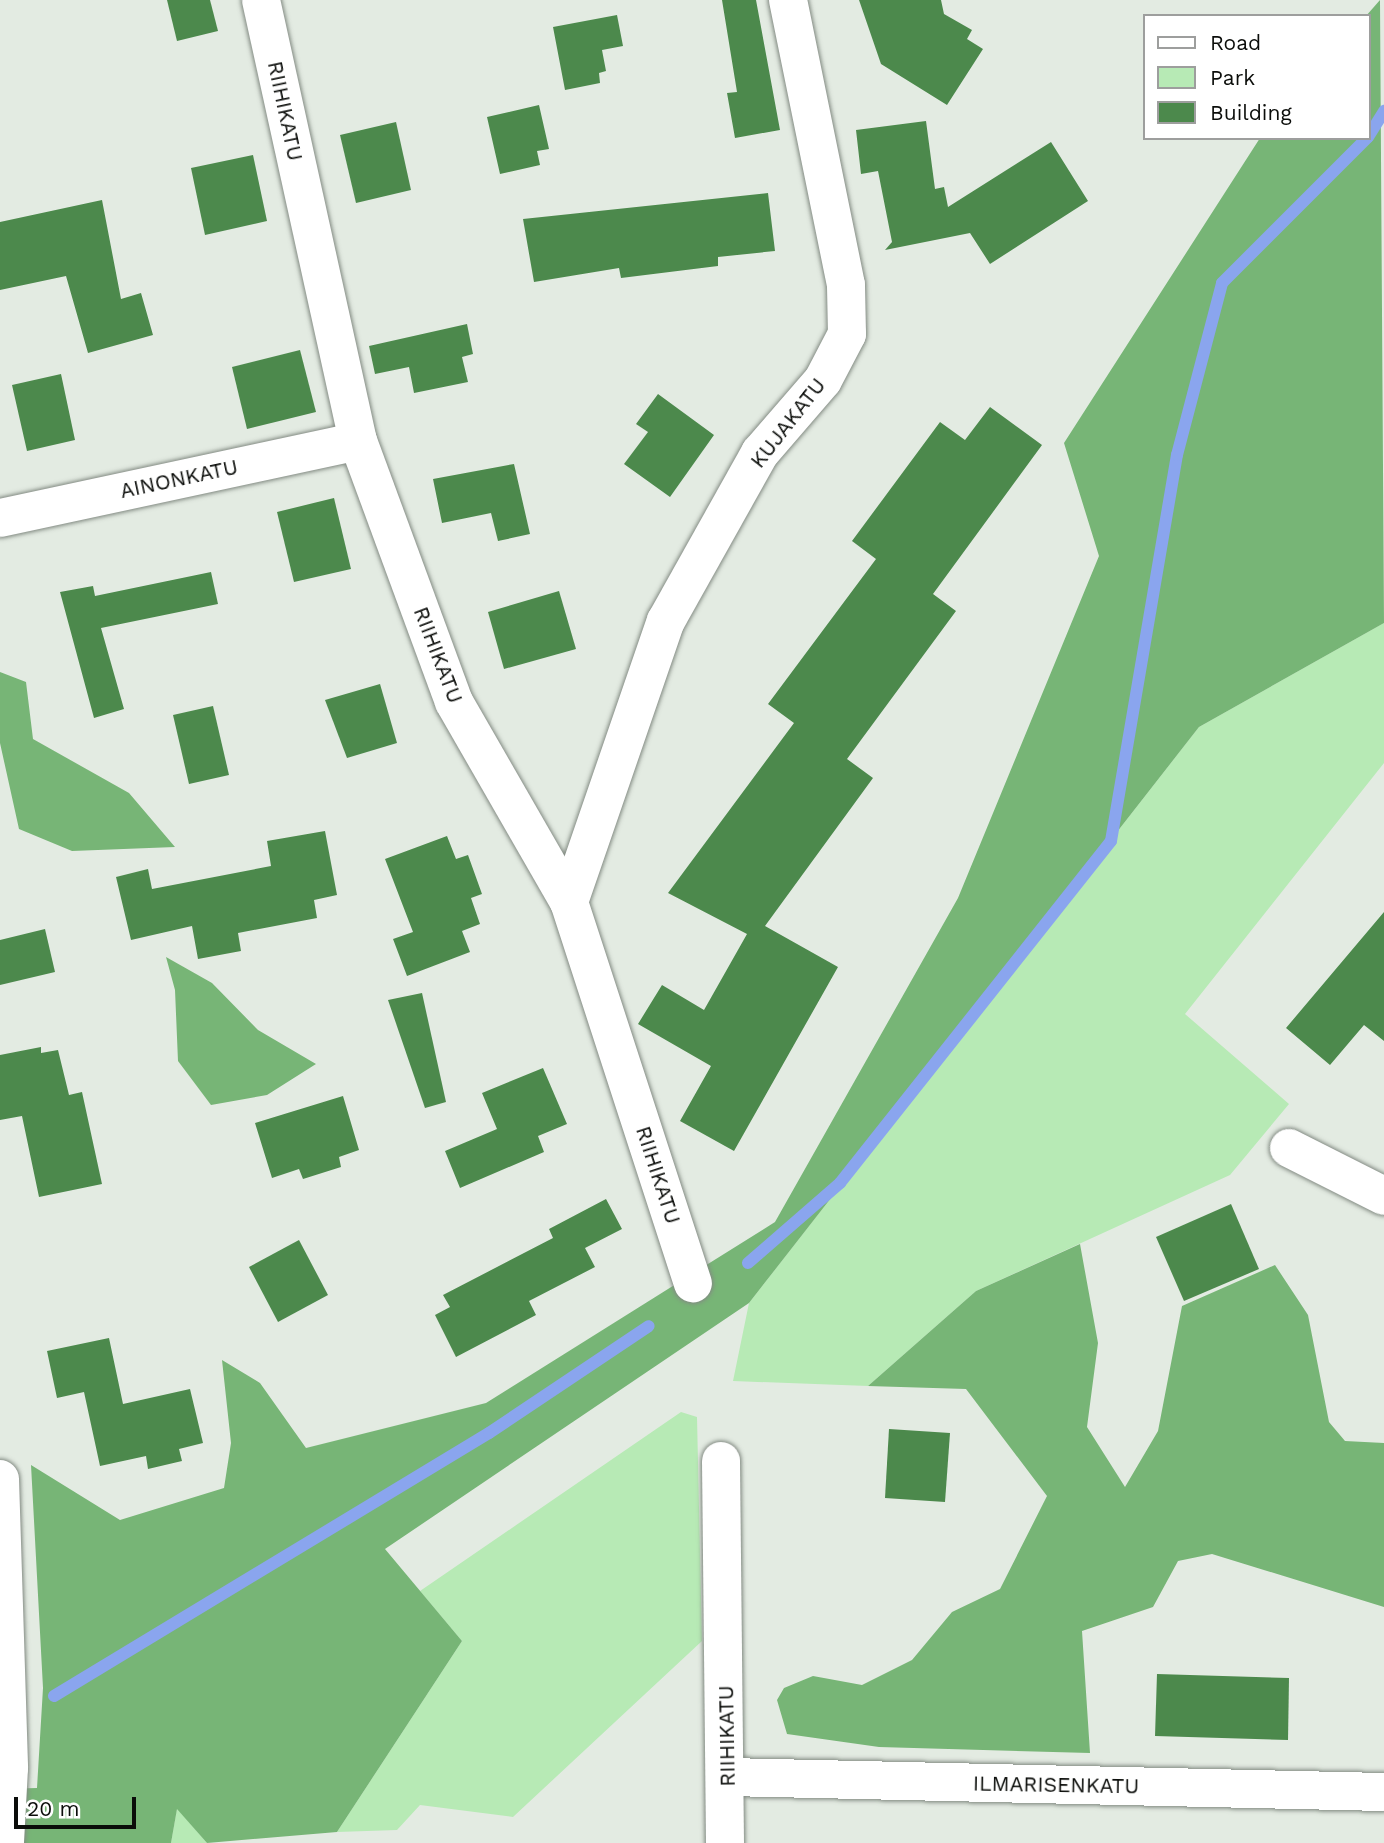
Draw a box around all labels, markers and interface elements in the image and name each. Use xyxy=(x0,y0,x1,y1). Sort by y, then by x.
legend xyxy=(1142,14,1370,140)
text: Road xyxy=(1210,30,1261,55)
street label: RIIHIKATU xyxy=(262,59,308,163)
text: Park xyxy=(1210,65,1255,90)
text: Building xyxy=(1210,100,1292,125)
street label: KUJAKATU xyxy=(745,373,831,473)
street label: AINONKATU xyxy=(118,454,240,504)
street label: RIIHIKATU xyxy=(408,603,468,707)
street label: RIIHIKATU xyxy=(630,1123,686,1227)
street label: RIIHIKATU xyxy=(714,1685,740,1787)
street label: ILMARISENKATU xyxy=(973,1771,1139,1799)
scale bar xyxy=(18,1784,140,1828)
text: 20 m xyxy=(27,1796,79,1821)

